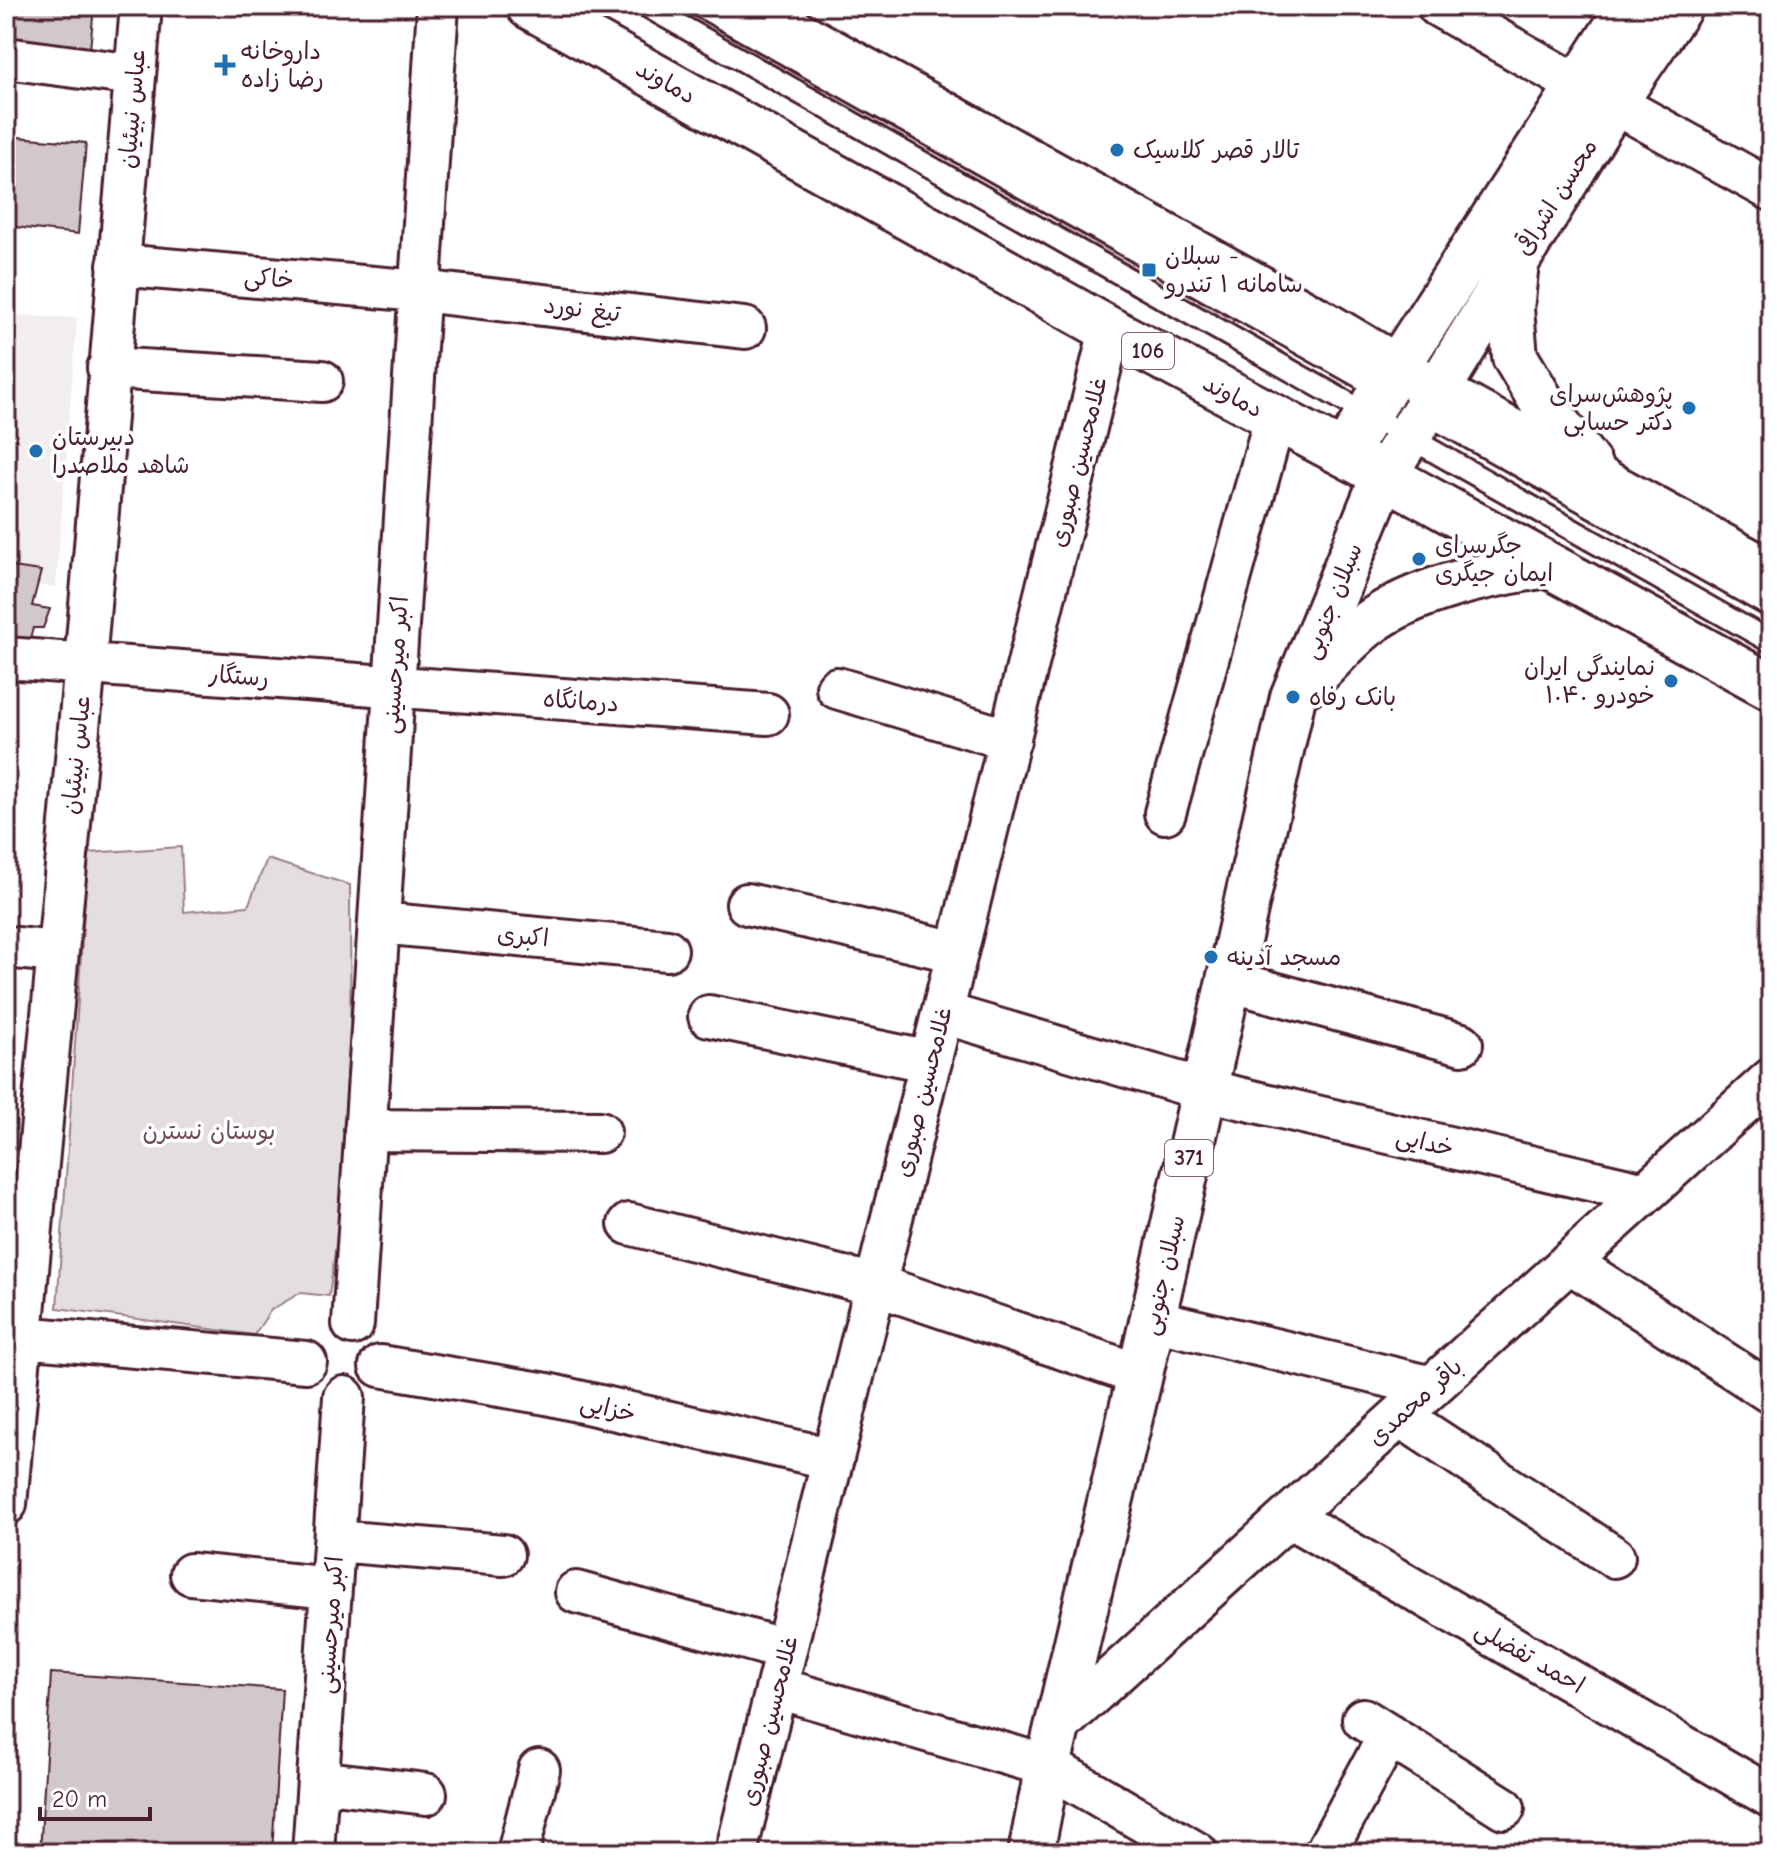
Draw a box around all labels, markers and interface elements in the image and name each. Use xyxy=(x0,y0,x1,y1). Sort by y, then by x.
place label: داروخانه رضا زاده xyxy=(241,37,324,93)
street label: عباس نبیئیان xyxy=(113,48,151,170)
street label: دماوند xyxy=(631,54,701,110)
marker: داروخانه رضا زاده xyxy=(216,56,234,74)
street label: محسن اشراقی xyxy=(1508,133,1603,261)
place label: تالار قصر کلاسیک xyxy=(1133,136,1300,164)
marker: تالار قصر کلاسیک xyxy=(1108,141,1126,159)
place label: سبلان - سامانه ۱ تندرو xyxy=(1164,242,1303,299)
marker: سبلان - سامانه ۱ تندرو xyxy=(1140,261,1158,279)
street label: خاکی xyxy=(243,262,295,295)
street label: تیغ نورد xyxy=(542,290,623,331)
road number: 106 xyxy=(1122,333,1174,369)
street label: دماوند xyxy=(1198,369,1268,423)
street label: غلامحسین صبوری xyxy=(1043,374,1114,550)
place label: پژوهش‌سرای دکتر حسابی xyxy=(1549,380,1673,437)
marker: پژوهش‌سرای دکتر حسابی xyxy=(1680,399,1698,417)
place label: دبیرستان شاهد ملاصدرا xyxy=(52,423,190,479)
marker: دبیرستان شاهد ملاصدرا xyxy=(27,442,45,460)
place label: جگرسرای ایمان جیگری xyxy=(1435,531,1553,587)
street label: سبلان جنوبی xyxy=(1296,539,1370,664)
marker: جگرسرای ایمان جیگری xyxy=(1410,550,1428,568)
street label: اکبر میرحسینی xyxy=(376,595,415,735)
place label: نمایندگی ایران خودرو ۱۰۴۰ xyxy=(1524,653,1655,709)
street label: رستگار xyxy=(207,660,270,692)
marker: نمایندگی ایران خودرو ۱۰۴۰ xyxy=(1662,672,1680,690)
place label: بانک رفاه xyxy=(1309,683,1396,711)
street label: درمانگاه xyxy=(542,684,620,718)
marker: بانک رفاه xyxy=(1284,688,1302,706)
street label: عباس نبیئیان xyxy=(56,694,96,816)
street label: اکبری xyxy=(496,920,550,952)
place label: مسجد آدینه xyxy=(1227,943,1341,971)
marker: مسجد آدینه xyxy=(1202,948,1220,966)
street label: غلامحسین صبوری xyxy=(888,1004,959,1180)
park label: بوستان نسترن xyxy=(142,1117,276,1146)
street label: خدایی xyxy=(1393,1122,1457,1163)
road number: 371 xyxy=(1165,1140,1213,1176)
street label: سبلان جنوبی xyxy=(1136,1212,1192,1338)
street label: باقر محمدی xyxy=(1362,1352,1468,1452)
street label: خزایی xyxy=(577,1388,638,1429)
street label: اکبر میرحسینی xyxy=(311,1555,350,1695)
street label: احمد تفضلی xyxy=(1470,1615,1590,1700)
street label: غلامحسین صبوری xyxy=(734,1633,805,1809)
scale bar xyxy=(40,1771,150,1821)
text: 20 m xyxy=(52,1785,107,1813)

